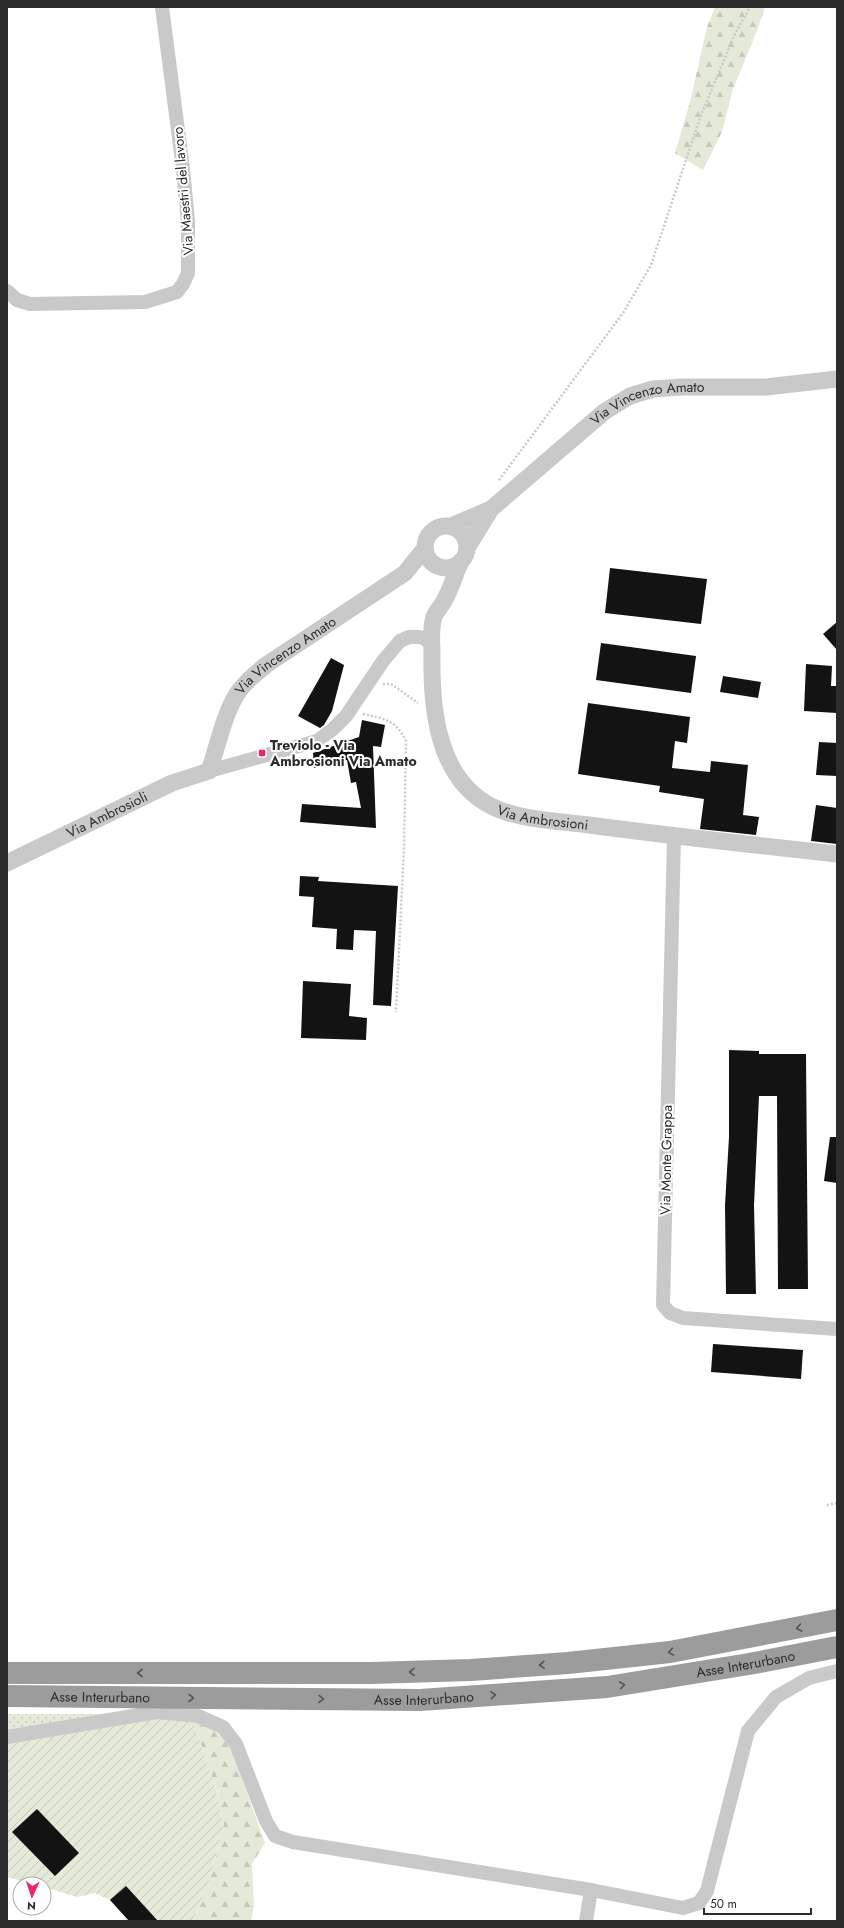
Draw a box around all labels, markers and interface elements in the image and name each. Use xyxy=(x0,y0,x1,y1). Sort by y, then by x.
street label: Via Maestri del lavoro xyxy=(167,125,199,256)
street label: Via Vincenzo Amato xyxy=(586,377,705,430)
street label: Via Vincenzo Amato xyxy=(230,611,340,698)
place label: Treviolo - Via Ambrosioni Via Amato xyxy=(269,735,417,771)
marker: Treviolo - Via Ambrosioni Via Amato xyxy=(257,748,267,758)
street label: Via Ambrosioli xyxy=(63,786,151,843)
street label: Via Ambrosioni xyxy=(494,800,589,835)
street label: Via Monte Grappa xyxy=(655,1105,677,1215)
one-way arrow xyxy=(796,1623,802,1631)
street label: Asse Interurbano xyxy=(695,1645,797,1682)
one-way arrow xyxy=(668,1647,674,1656)
one-way arrow xyxy=(539,1661,545,1670)
one-way arrow xyxy=(409,1668,415,1676)
one-way arrow xyxy=(137,1669,143,1677)
one-way arrow xyxy=(619,1681,625,1690)
street label: Asse Interurbano xyxy=(50,1686,150,1707)
street label: Asse Interurbano xyxy=(374,1686,475,1710)
one-way arrow xyxy=(490,1691,496,1700)
one-way arrow xyxy=(188,1693,194,1702)
one-way arrow xyxy=(318,1695,324,1703)
north arrow xyxy=(12,1876,52,1916)
scale bar xyxy=(704,1890,811,1916)
text: 50 m xyxy=(710,1895,737,1913)
text: N xyxy=(27,1898,36,1914)

